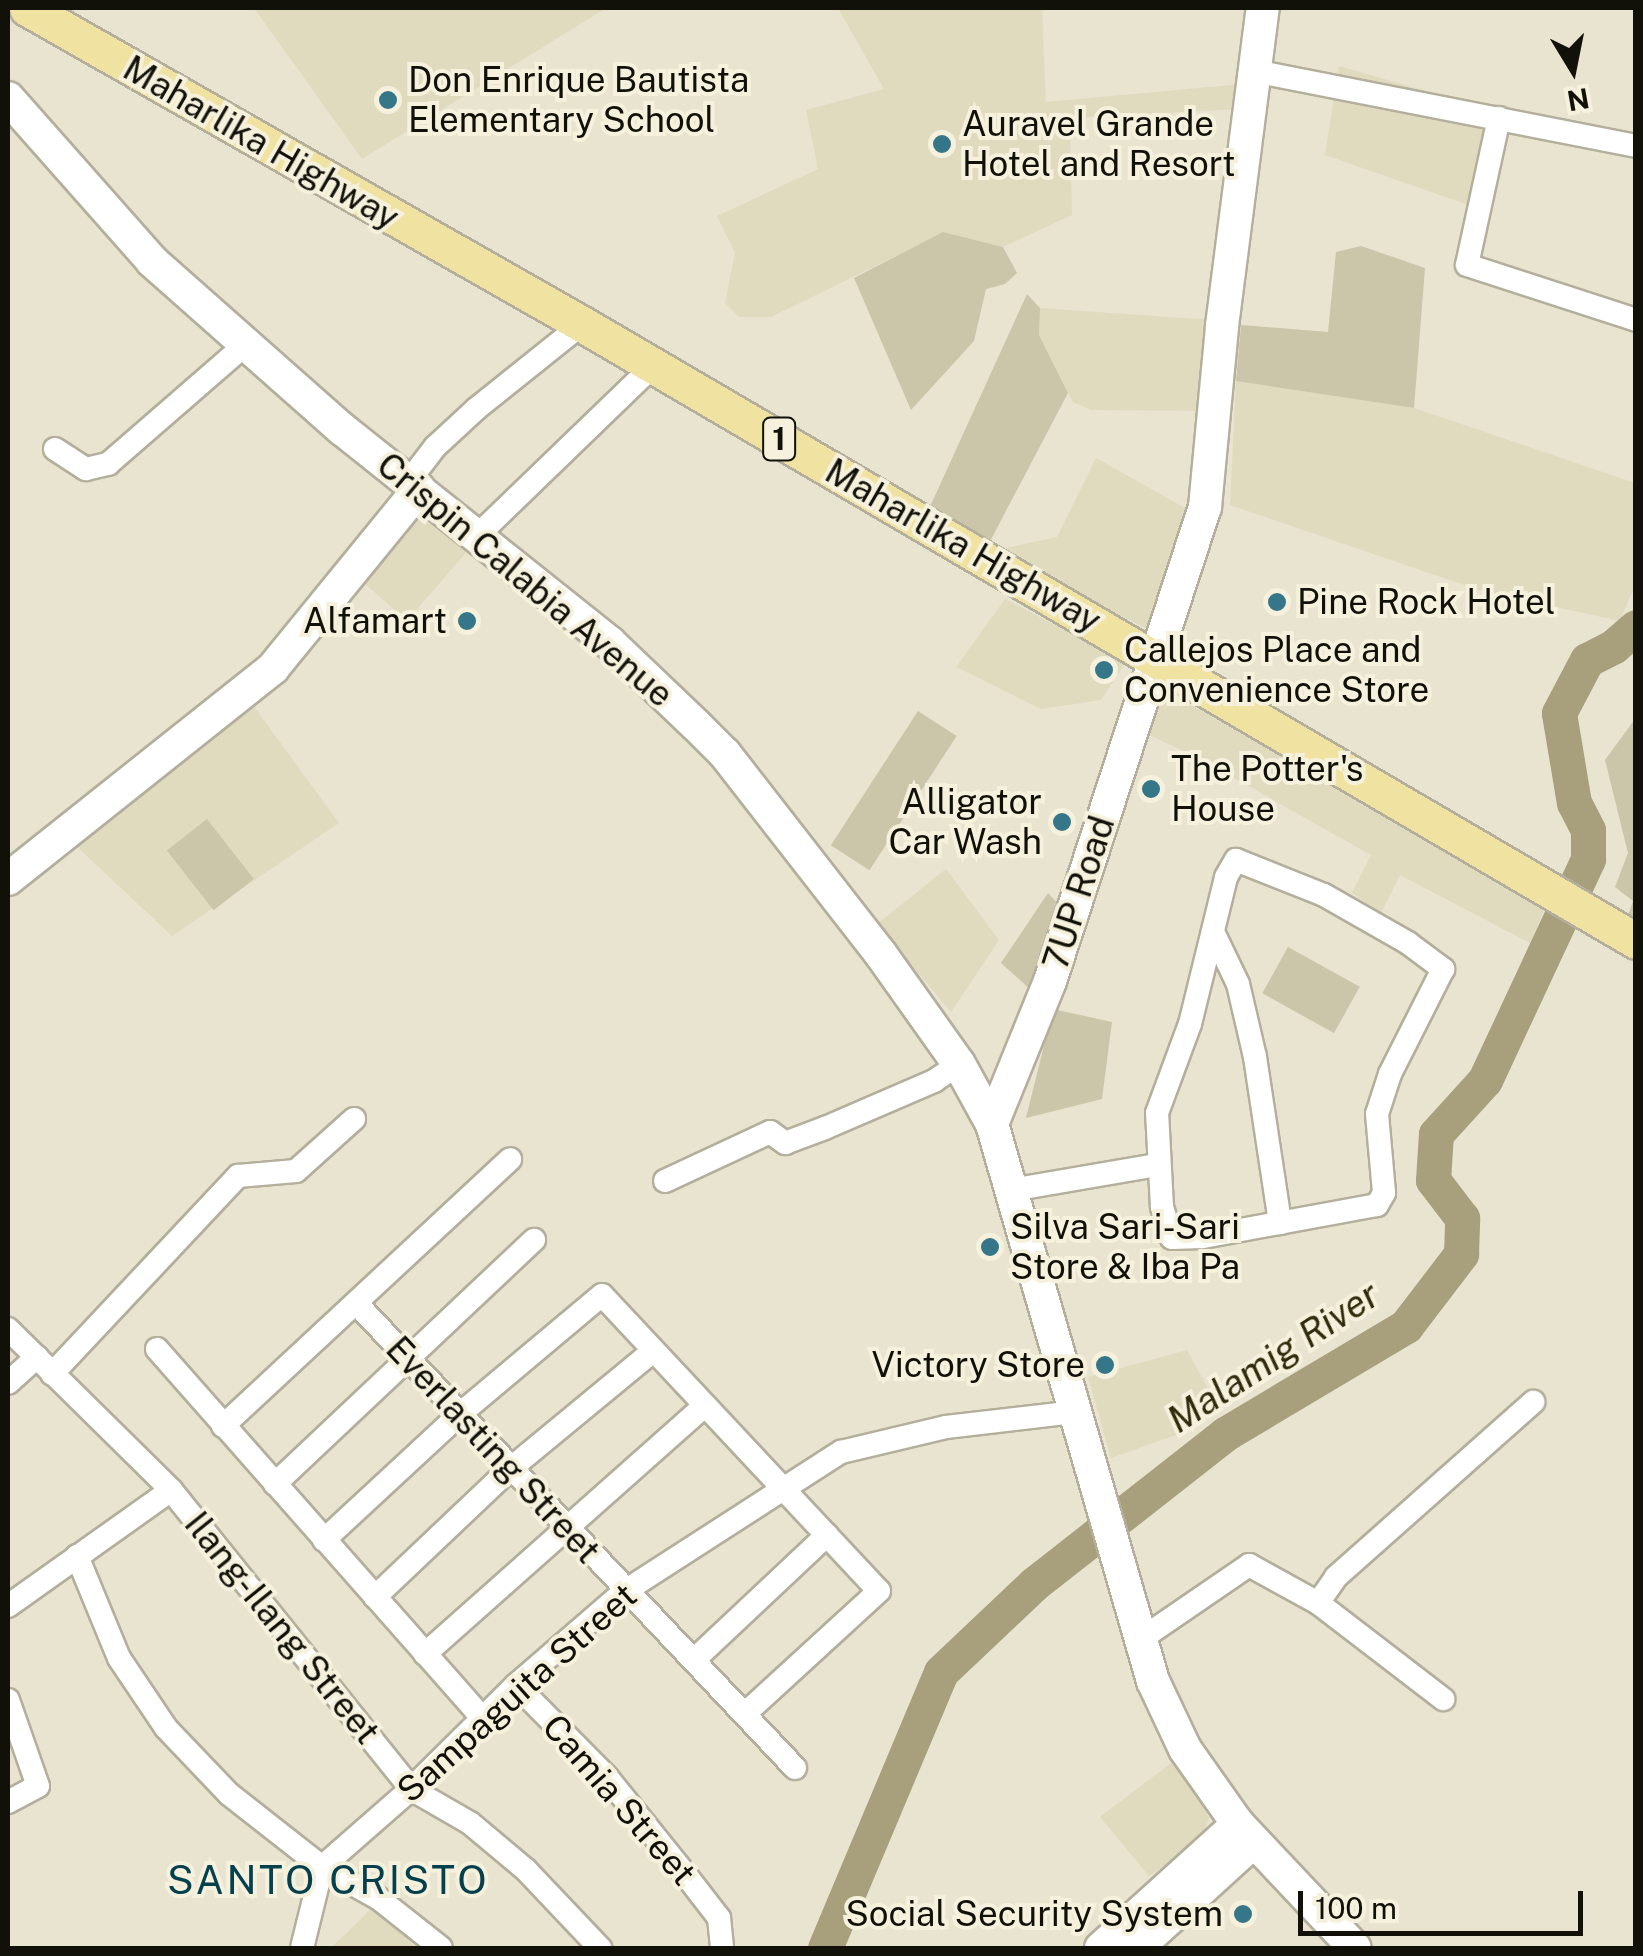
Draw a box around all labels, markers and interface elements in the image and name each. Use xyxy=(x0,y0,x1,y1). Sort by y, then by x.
north arrow xyxy=(1523,20,1623,120)
street label: Maharlika Highway xyxy=(116,47,406,239)
place label: Don Enrique Bautista Elementary School xyxy=(408,59,750,141)
text: N xyxy=(1565,82,1592,118)
marker: Don Enrique Bautista Elementary School xyxy=(377,89,399,111)
place label: Auravel Grande Hotel and Resort xyxy=(962,103,1236,185)
marker: Auravel Grande Hotel and Resort xyxy=(931,133,953,155)
road number: 1 xyxy=(762,412,796,466)
street label: Crispin Calabia Avenue xyxy=(369,444,681,716)
street label: Maharlika Highway xyxy=(818,450,1108,642)
place label: Pine Rock Hotel xyxy=(1297,581,1556,623)
marker: Pine Rock Hotel xyxy=(1266,591,1288,613)
place label: Alfamart xyxy=(303,600,447,642)
marker: Alfamart xyxy=(456,610,478,632)
place label: Callejos Place and Convenience Store xyxy=(1124,629,1430,711)
marker: Callejos Place and Convenience Store xyxy=(1093,659,1115,681)
place label: The Potter's House xyxy=(1171,748,1364,830)
marker: The Potter's House xyxy=(1140,778,1162,800)
place label: Alligator Car Wash xyxy=(888,781,1042,863)
street label: 7UP Road xyxy=(1034,811,1124,975)
marker: Alligator Car Wash xyxy=(1051,811,1073,833)
place label: Silva Sari-Sari Store & Iba Pa xyxy=(1010,1206,1240,1288)
marker: Silva Sari-Sari Store & Iba Pa xyxy=(979,1236,1001,1258)
water label: Malamig River xyxy=(1159,1272,1387,1442)
street label: Everlasting Street xyxy=(377,1328,609,1572)
place label: Victory Store xyxy=(871,1344,1085,1386)
marker: Victory Store xyxy=(1094,1354,1116,1376)
street label: Ilang-Ilang Street xyxy=(176,1504,388,1752)
street label: Sampaguita Street xyxy=(389,1575,645,1811)
street label: Camia Street xyxy=(534,1706,704,1894)
district label: SANTO CRISTO xyxy=(167,1856,489,1904)
scale bar xyxy=(1303,1871,1588,1933)
text: 100 m xyxy=(1315,1890,1397,1926)
place label: Social Security System xyxy=(845,1893,1223,1935)
marker: Social Security System xyxy=(1232,1903,1254,1925)

